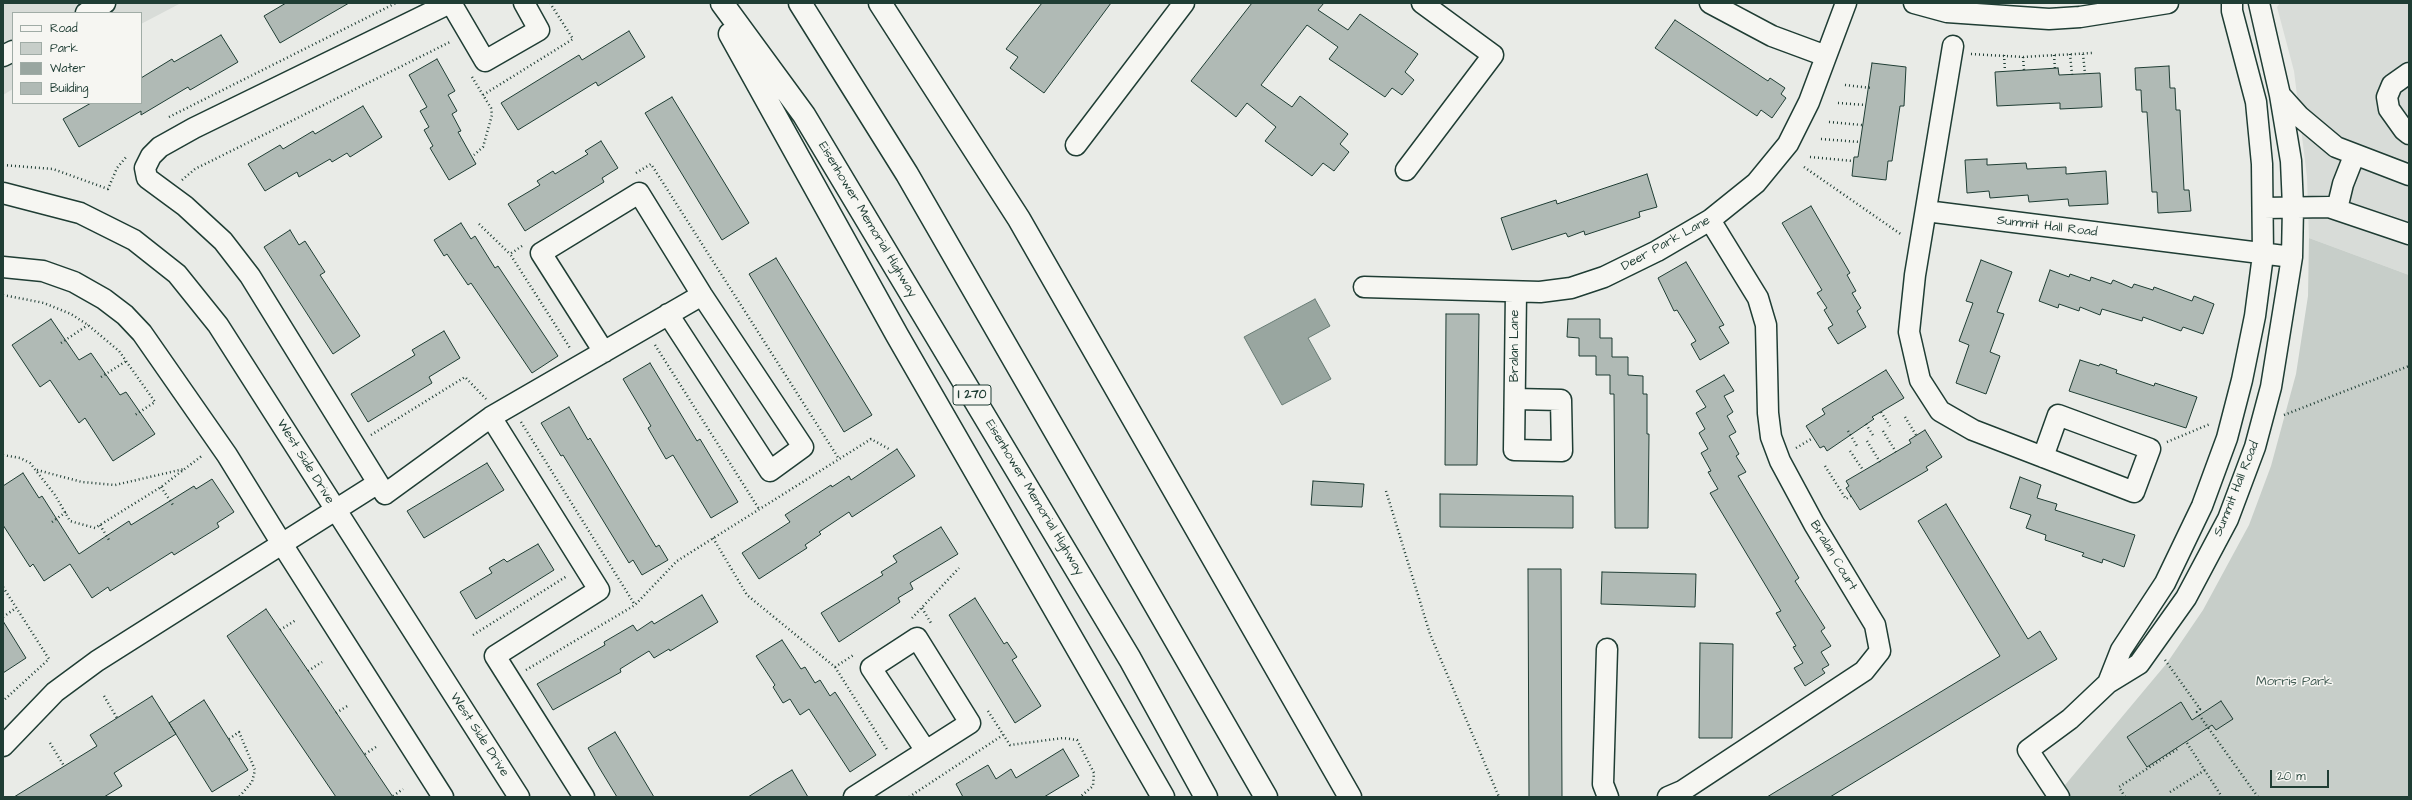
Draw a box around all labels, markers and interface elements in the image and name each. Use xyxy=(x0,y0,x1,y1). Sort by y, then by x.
legend xyxy=(12,12,142,104)
text: Road xyxy=(50,20,78,37)
text: Park xyxy=(50,40,78,57)
text: Water xyxy=(50,60,85,77)
text: Building xyxy=(50,80,88,97)
street label: Eisenhower Memorial Highway xyxy=(814,139,920,301)
street label: Deer Park Lane xyxy=(1619,213,1713,275)
street label: Summit Hall Road xyxy=(1996,213,2098,241)
street label: Bralan Lane xyxy=(1507,310,1523,382)
road number: I 270 xyxy=(953,385,991,405)
street label: West Side Drive xyxy=(273,417,337,507)
street label: Eisenhower Memorial Highway xyxy=(981,417,1087,579)
street label: Summit Hall Road xyxy=(2211,439,2263,539)
street label: Bralan Court xyxy=(1806,518,1860,594)
park label: Morris Park xyxy=(2256,674,2332,690)
street label: West Side Drive xyxy=(446,690,512,780)
scale bar xyxy=(2272,762,2331,788)
text: 20 m xyxy=(2277,768,2306,785)

